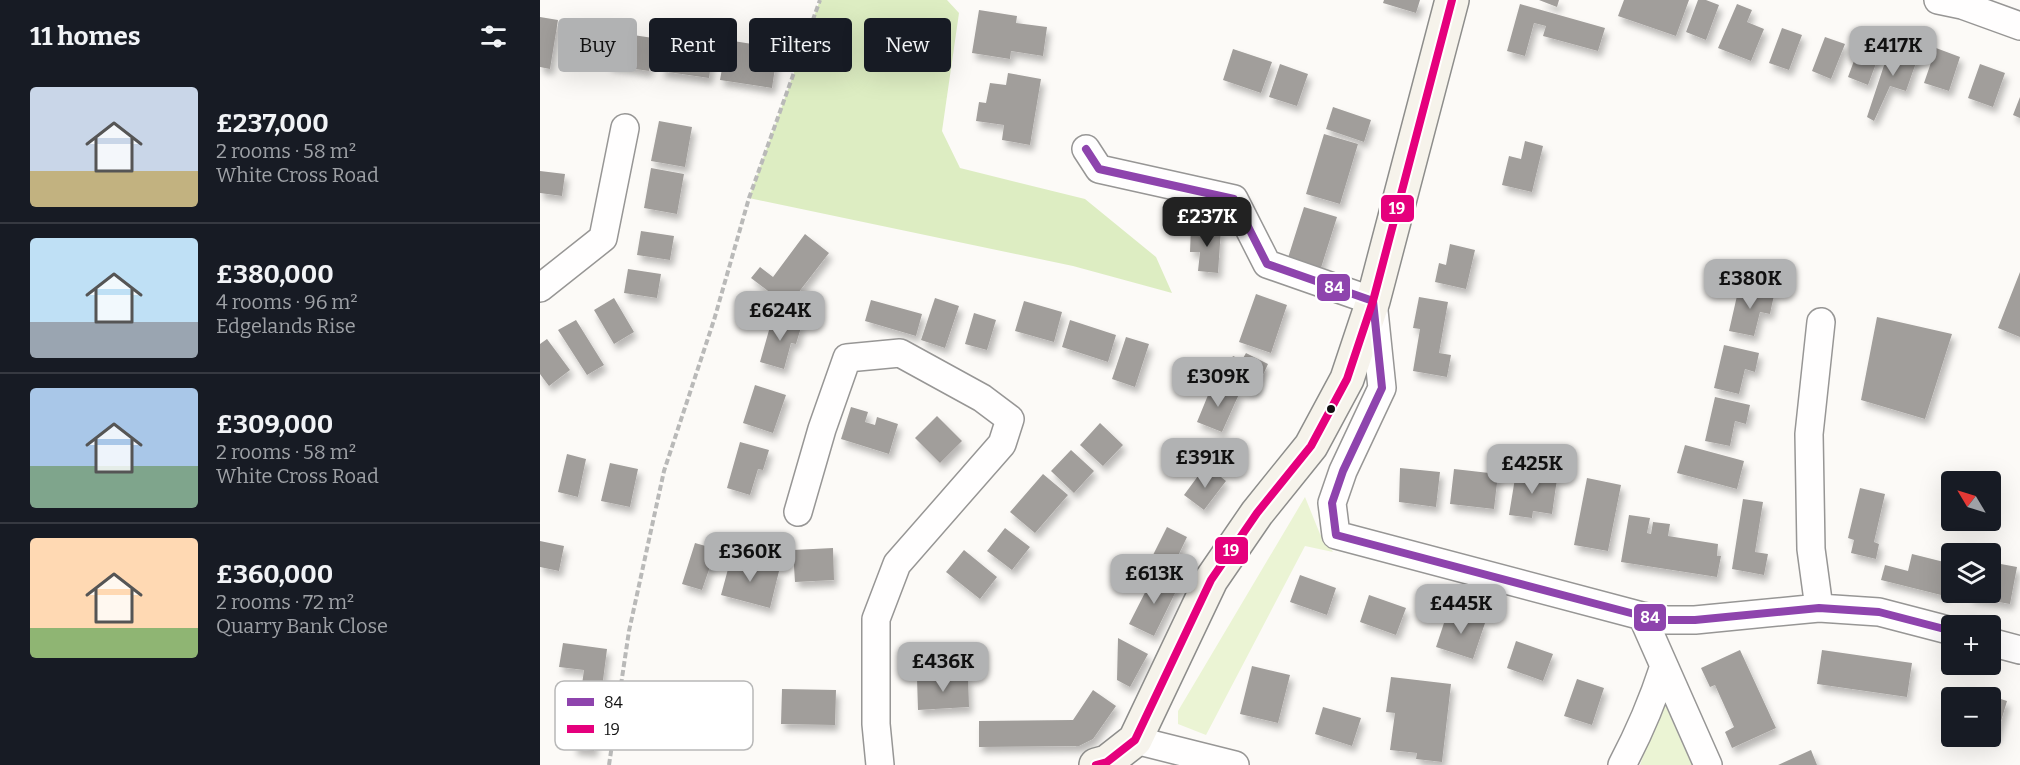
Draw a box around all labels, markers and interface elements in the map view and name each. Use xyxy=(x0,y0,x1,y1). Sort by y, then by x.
chip: Buy xyxy=(558,18,637,72)
chip: Rent xyxy=(649,18,737,72)
chip: Filters xyxy=(749,18,852,72)
chip: New xyxy=(864,18,951,72)
icon: filters xyxy=(477,20,510,53)
text: 11 homes xyxy=(30,21,141,52)
pin: £417K xyxy=(1851,26,1935,77)
text: £417K xyxy=(1864,33,1922,57)
text: £237,000 xyxy=(216,108,329,139)
icon: home xyxy=(78,111,150,183)
text: 2 rooms · 58 m² xyxy=(216,139,356,163)
text: White Cross Road xyxy=(216,163,379,187)
line badge: 19 xyxy=(1380,194,1415,223)
pin: £237K xyxy=(1165,197,1249,248)
text: 19 xyxy=(1389,199,1405,218)
text: £237K xyxy=(1177,204,1237,228)
text: £380,000 xyxy=(216,259,334,290)
pin: £380K xyxy=(1708,259,1792,310)
icon: home xyxy=(78,262,150,334)
text: £380K xyxy=(1718,266,1782,290)
line badge: 84 xyxy=(1316,273,1351,302)
text: 84 xyxy=(1324,278,1344,297)
text: 4 rooms · 96 m² xyxy=(216,290,358,314)
pin: £624K xyxy=(738,291,822,342)
text: £624K xyxy=(749,298,811,322)
text: Edgelands Rise xyxy=(216,314,356,338)
pin: £309K xyxy=(1176,357,1260,408)
text: £309K xyxy=(1186,364,1250,388)
unlabelled marker xyxy=(1325,403,1337,415)
text: £309,000 xyxy=(216,409,333,440)
icon: home xyxy=(78,412,150,484)
pin: £391K xyxy=(1163,438,1247,489)
text: 2 rooms · 58 m² xyxy=(216,440,356,464)
pin: £425K xyxy=(1490,444,1574,495)
text: £391K xyxy=(1175,445,1235,469)
text: £425K xyxy=(1501,451,1563,475)
text: White Cross Road xyxy=(216,464,379,488)
north arrow xyxy=(1941,471,2001,531)
map controls xyxy=(1941,471,2001,747)
pin: £360K xyxy=(708,532,792,583)
line badge: 19 xyxy=(1214,536,1249,565)
text: £360K xyxy=(718,539,782,563)
text: 19 xyxy=(1223,541,1239,560)
button: layers xyxy=(1941,543,2001,603)
pin: £613K xyxy=(1112,554,1196,605)
text: £360,000 xyxy=(216,559,333,590)
text: £613K xyxy=(1125,561,1183,585)
icon: home xyxy=(78,562,150,634)
pin: £445K xyxy=(1419,584,1503,635)
text: 2 rooms · 72 m² xyxy=(216,590,354,614)
text: £445K xyxy=(1430,591,1492,615)
line badge: 84 xyxy=(1633,603,1667,632)
text: 84 xyxy=(1640,608,1660,627)
text: Quarry Bank Close xyxy=(216,614,388,638)
button: + xyxy=(1941,615,2001,675)
pin: £436K xyxy=(901,642,985,693)
text: £436K xyxy=(912,649,974,673)
legend xyxy=(555,681,753,750)
button: − xyxy=(1941,687,2001,747)
text: 84 xyxy=(604,693,624,712)
text: 19 xyxy=(604,720,620,739)

